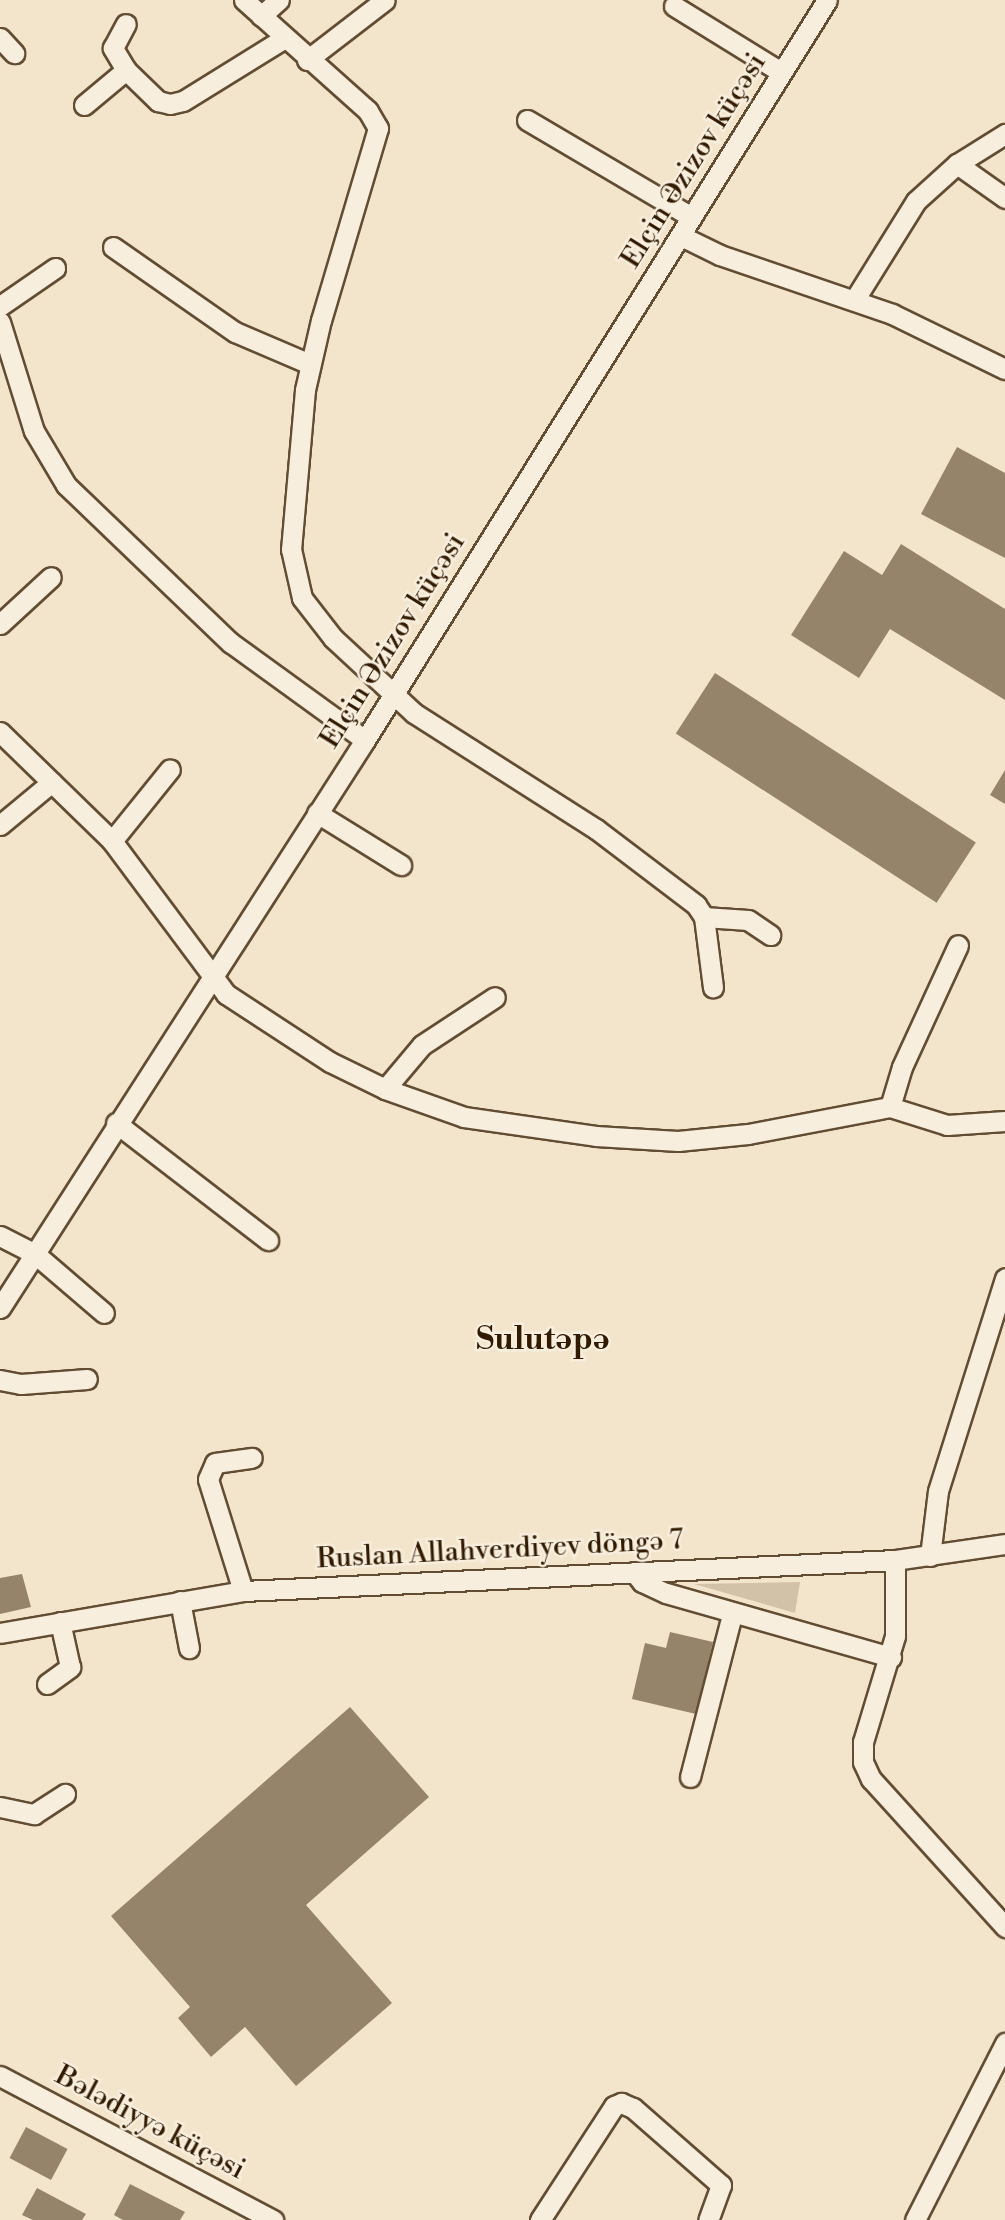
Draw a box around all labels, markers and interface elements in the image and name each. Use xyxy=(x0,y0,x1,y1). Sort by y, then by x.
street label: Elçin Əzizov küçəsi xyxy=(614,47,774,275)
street label: Elçin Əzizov küçəsi xyxy=(313,527,473,755)
district label: Sulutəpə xyxy=(476,1320,610,1358)
street label: Ruslan Allahverdiyev döngə 7 xyxy=(316,1524,684,1576)
street label: Bələdiyyə küçəsi xyxy=(49,2059,251,2187)

